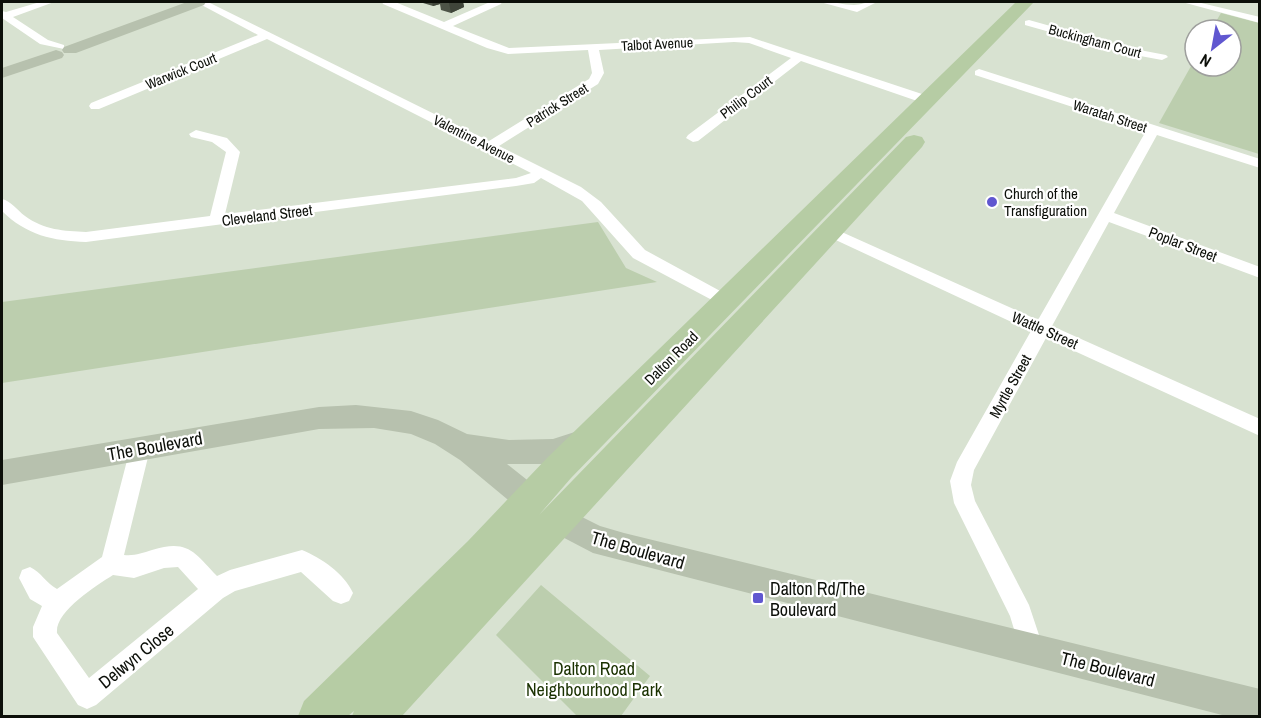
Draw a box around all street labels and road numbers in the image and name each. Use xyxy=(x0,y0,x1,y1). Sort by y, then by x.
street label: Buckingham Court xyxy=(1047,20,1143,62)
street label: Talbot Avenue xyxy=(621,33,693,55)
street label: Warwick Court xyxy=(143,49,219,93)
street label: Philip Court xyxy=(716,72,776,122)
street label: Patrick Street xyxy=(523,79,591,131)
street label: Waratah Street xyxy=(1071,96,1149,136)
street label: Valentine Avenue xyxy=(430,111,518,167)
street label: Cleveland Street xyxy=(221,199,314,231)
street label: Poplar Street xyxy=(1146,221,1221,267)
street label: Wattle Street xyxy=(1008,306,1082,354)
street label: Dalton Road xyxy=(639,326,703,390)
street label: Myrtle Street xyxy=(984,350,1036,422)
street label: The Boulevard xyxy=(106,425,204,467)
street label: The Boulevard xyxy=(588,525,688,575)
street label: Delwyn Close xyxy=(93,618,179,694)
street label: The Boulevard xyxy=(1058,645,1158,693)

